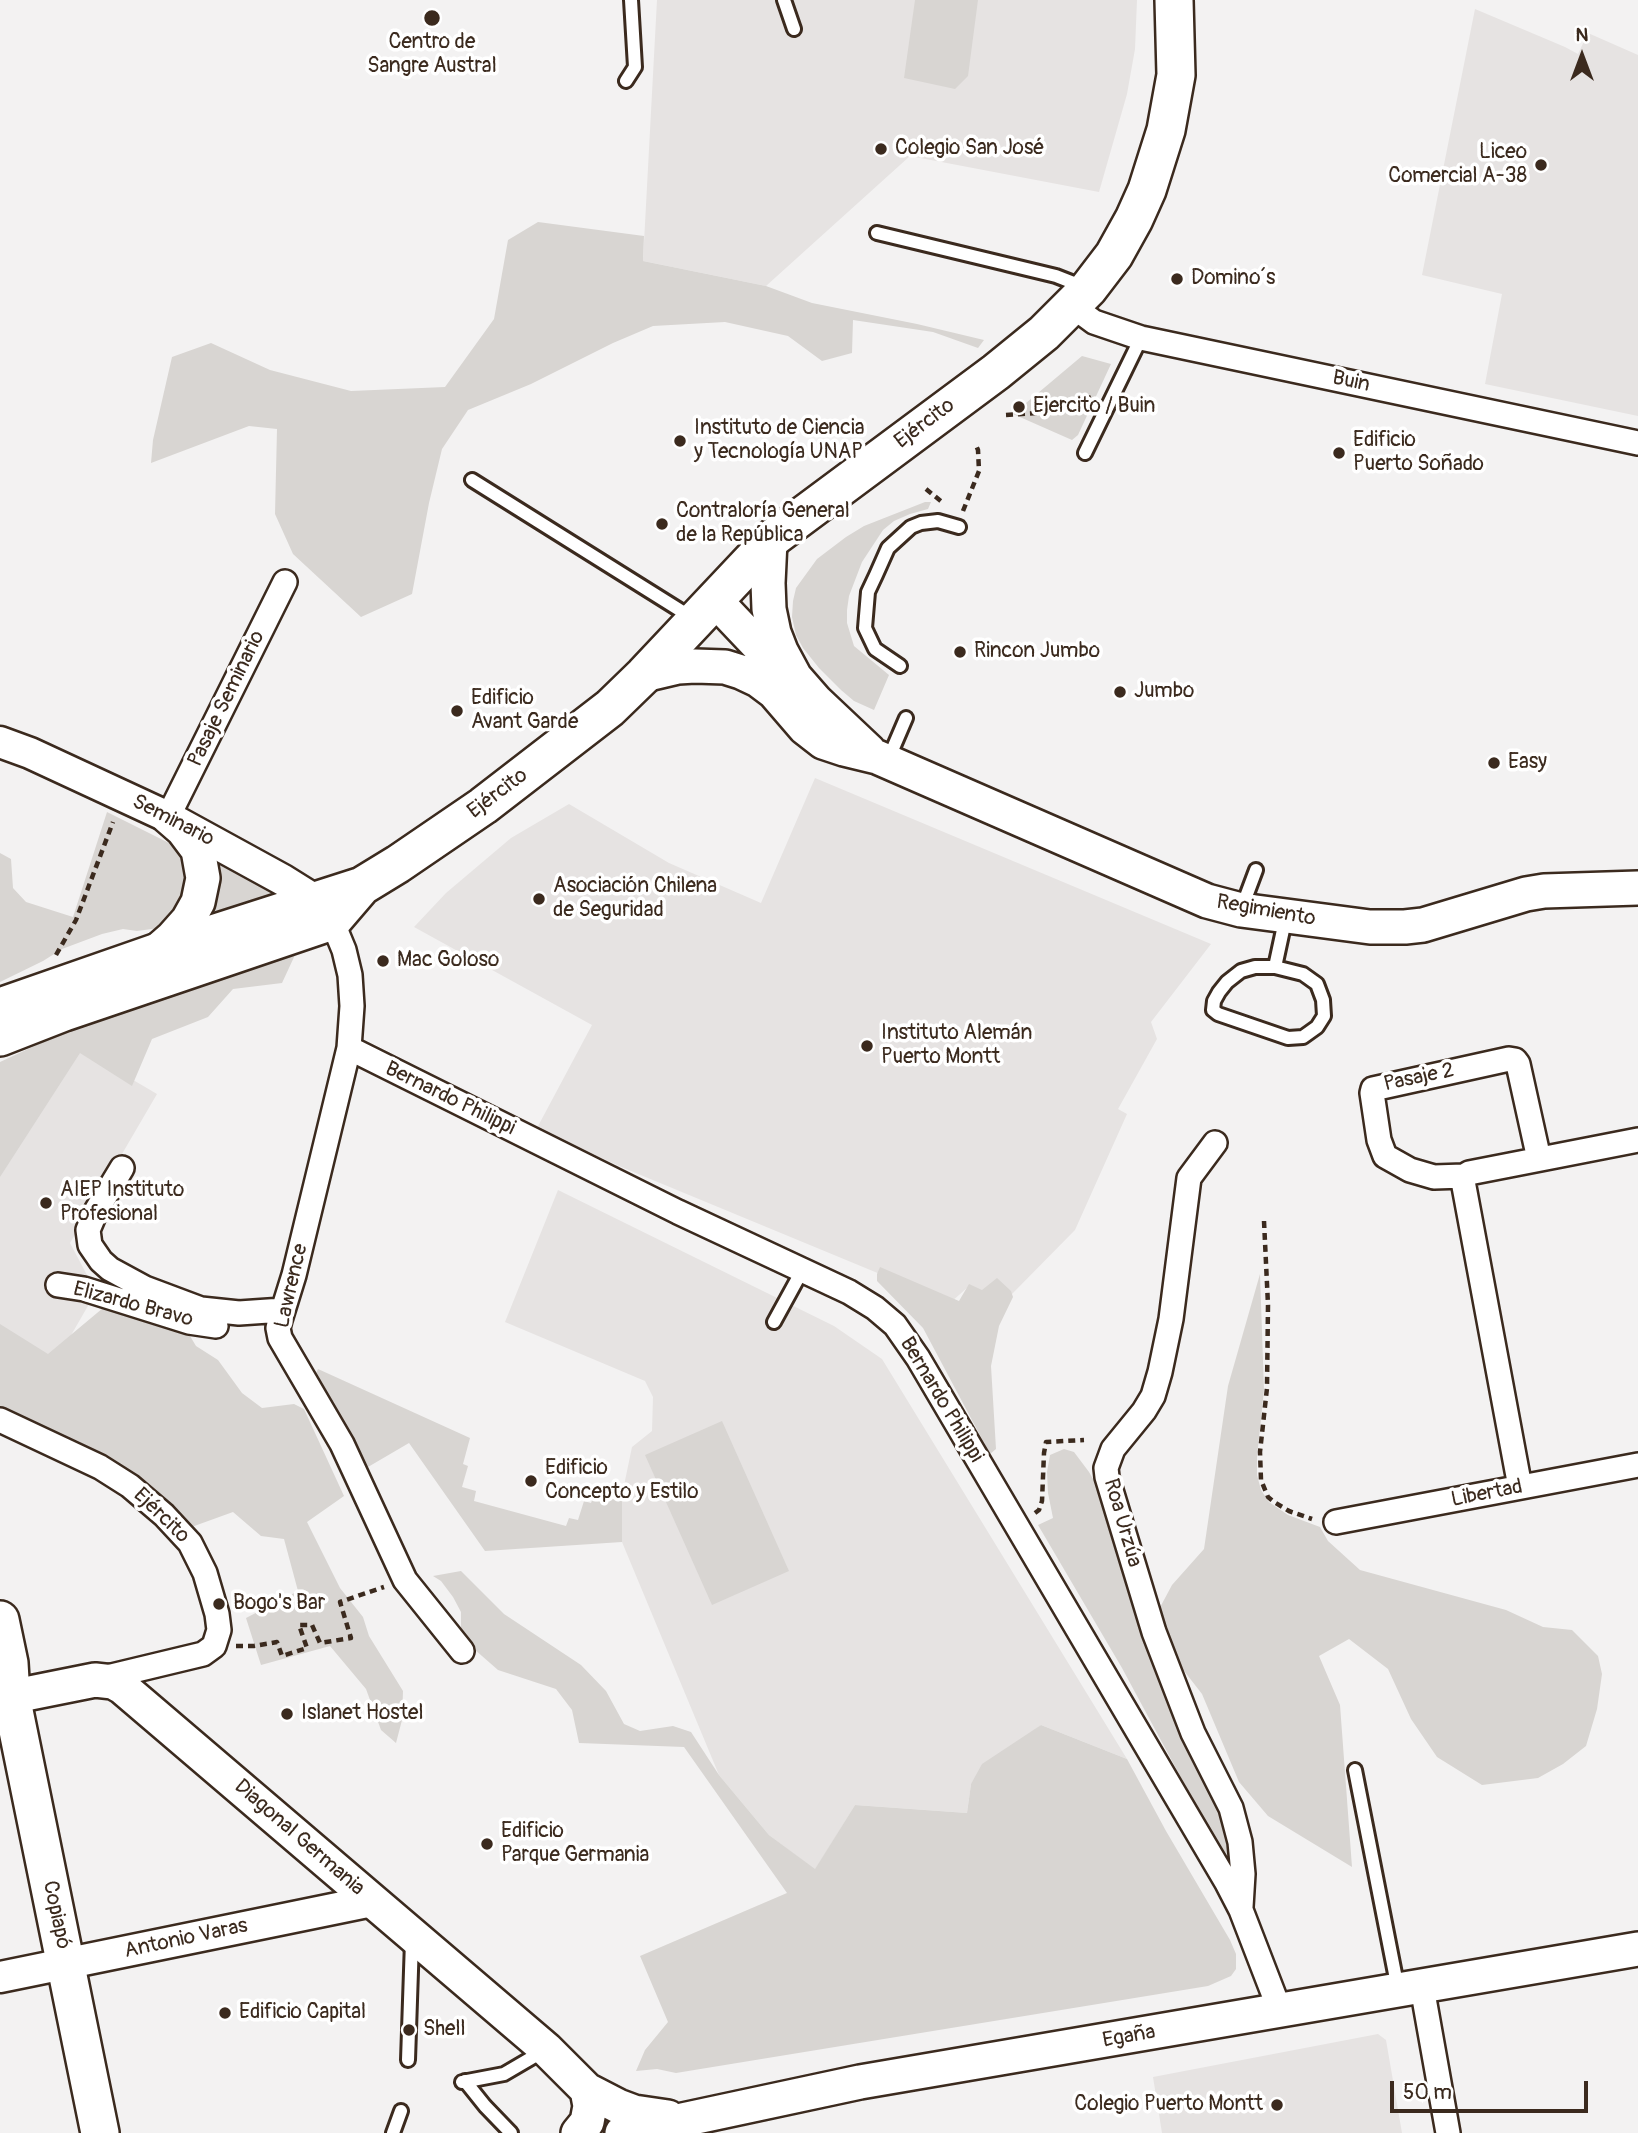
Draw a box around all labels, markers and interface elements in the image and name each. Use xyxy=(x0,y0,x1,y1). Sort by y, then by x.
marker: Centro de Sangre Austral xyxy=(422,8,442,28)
north arrow xyxy=(1547,21,1617,91)
text: N xyxy=(1576,23,1588,47)
place label: Centro de Sangre Austral xyxy=(367,30,497,80)
place label: Colegio San José xyxy=(895,136,1044,162)
place label: Liceo Comercial A-38 xyxy=(1388,140,1527,190)
marker: Colegio San José xyxy=(873,141,889,157)
marker: Liceo Comercial A-38 xyxy=(1533,157,1549,173)
place label: Domino´s xyxy=(1191,266,1275,292)
marker: Domino´s xyxy=(1169,271,1185,287)
street label: Buin xyxy=(1330,366,1372,398)
street label: Ejército xyxy=(890,393,960,455)
place label: Ejercito / Buin xyxy=(1033,394,1155,420)
marker: Ejercito / Buin xyxy=(1011,399,1027,415)
place label: Instituto de Ciencia y Tecnología UNAP xyxy=(694,416,864,466)
place label: Edificio Puerto Soñado xyxy=(1353,428,1484,478)
marker: Instituto de Ciencia y Tecnología UNAP xyxy=(672,433,688,449)
marker: Edificio Puerto Soñado xyxy=(1331,445,1347,461)
place label: Contraloría General de la República xyxy=(676,499,850,549)
marker: Contraloría General de la República xyxy=(654,516,670,532)
street label: Pasaje Seminario xyxy=(183,627,271,771)
place label: Rincon Jumbo xyxy=(974,639,1100,665)
marker: Rincon Jumbo xyxy=(952,644,968,660)
place label: Jumbo xyxy=(1134,679,1194,705)
marker: Jumbo xyxy=(1112,684,1128,700)
place label: Edificio Avant Garde xyxy=(471,686,578,736)
marker: Edificio Avant Garde xyxy=(449,703,465,719)
place label: Easy xyxy=(1508,750,1547,776)
marker: Easy xyxy=(1486,755,1502,771)
street label: Ejército xyxy=(463,763,533,825)
street label: Seminario xyxy=(128,790,218,852)
place label: Asociación Chilena de Seguridad xyxy=(553,874,717,924)
street label: Regimiento xyxy=(1215,890,1317,932)
marker: Asociación Chilena de Seguridad xyxy=(531,891,547,907)
place label: Mac Goloso xyxy=(397,948,499,974)
marker: Mac Goloso xyxy=(375,953,391,969)
place label: Instituto Alemán Puerto Montt xyxy=(881,1021,1032,1071)
marker: Instituto Alemán Puerto Montt xyxy=(859,1038,875,1054)
street label: Bernardo Philippi xyxy=(381,1057,519,1141)
street label: Pasaje 2 xyxy=(1382,1058,1456,1098)
place label: AIEP Instituto Profesional xyxy=(60,1178,184,1228)
marker: AIEP Instituto Profesional xyxy=(38,1195,54,1211)
street label: Lawrence xyxy=(270,1241,314,1331)
street label: Elizardo Bravo xyxy=(70,1277,196,1333)
street label: Bernardo Philippi xyxy=(894,1333,988,1467)
place label: Edificio Concepto y Estilo xyxy=(545,1456,698,1506)
marker: Edificio Concepto y Estilo xyxy=(523,1473,539,1489)
street label: Libertad xyxy=(1449,1475,1525,1513)
street label: Roa Urzúa xyxy=(1097,1476,1147,1570)
street label: Ejército xyxy=(128,1483,194,1549)
place label: Bogo's Bar xyxy=(233,1591,325,1617)
marker: Bogo's Bar xyxy=(211,1596,227,1612)
place label: Islanet Hostel xyxy=(301,1701,423,1727)
marker: Islanet Hostel xyxy=(279,1706,295,1722)
street label: Diagonal Germania xyxy=(229,1775,369,1901)
place label: Edificio Parque Germania xyxy=(501,1819,649,1869)
marker: Edificio Parque Germania xyxy=(479,1836,495,1852)
street label: Copiapó xyxy=(36,1879,76,1951)
street label: Antonio Varas xyxy=(122,1914,250,1964)
place label: Edificio Capital xyxy=(239,2000,366,2026)
marker: Edificio Capital xyxy=(217,2005,233,2021)
place label: Shell xyxy=(423,2017,465,2043)
street label: Egaña xyxy=(1101,2020,1157,2054)
marker: Shell xyxy=(401,2022,417,2038)
scale bar xyxy=(1393,2066,1591,2110)
text: 50 m xyxy=(1403,2079,1452,2106)
place label: Colegio Puerto Montt xyxy=(1074,2092,1263,2118)
marker: Colegio Puerto Montt xyxy=(1269,2097,1285,2113)

